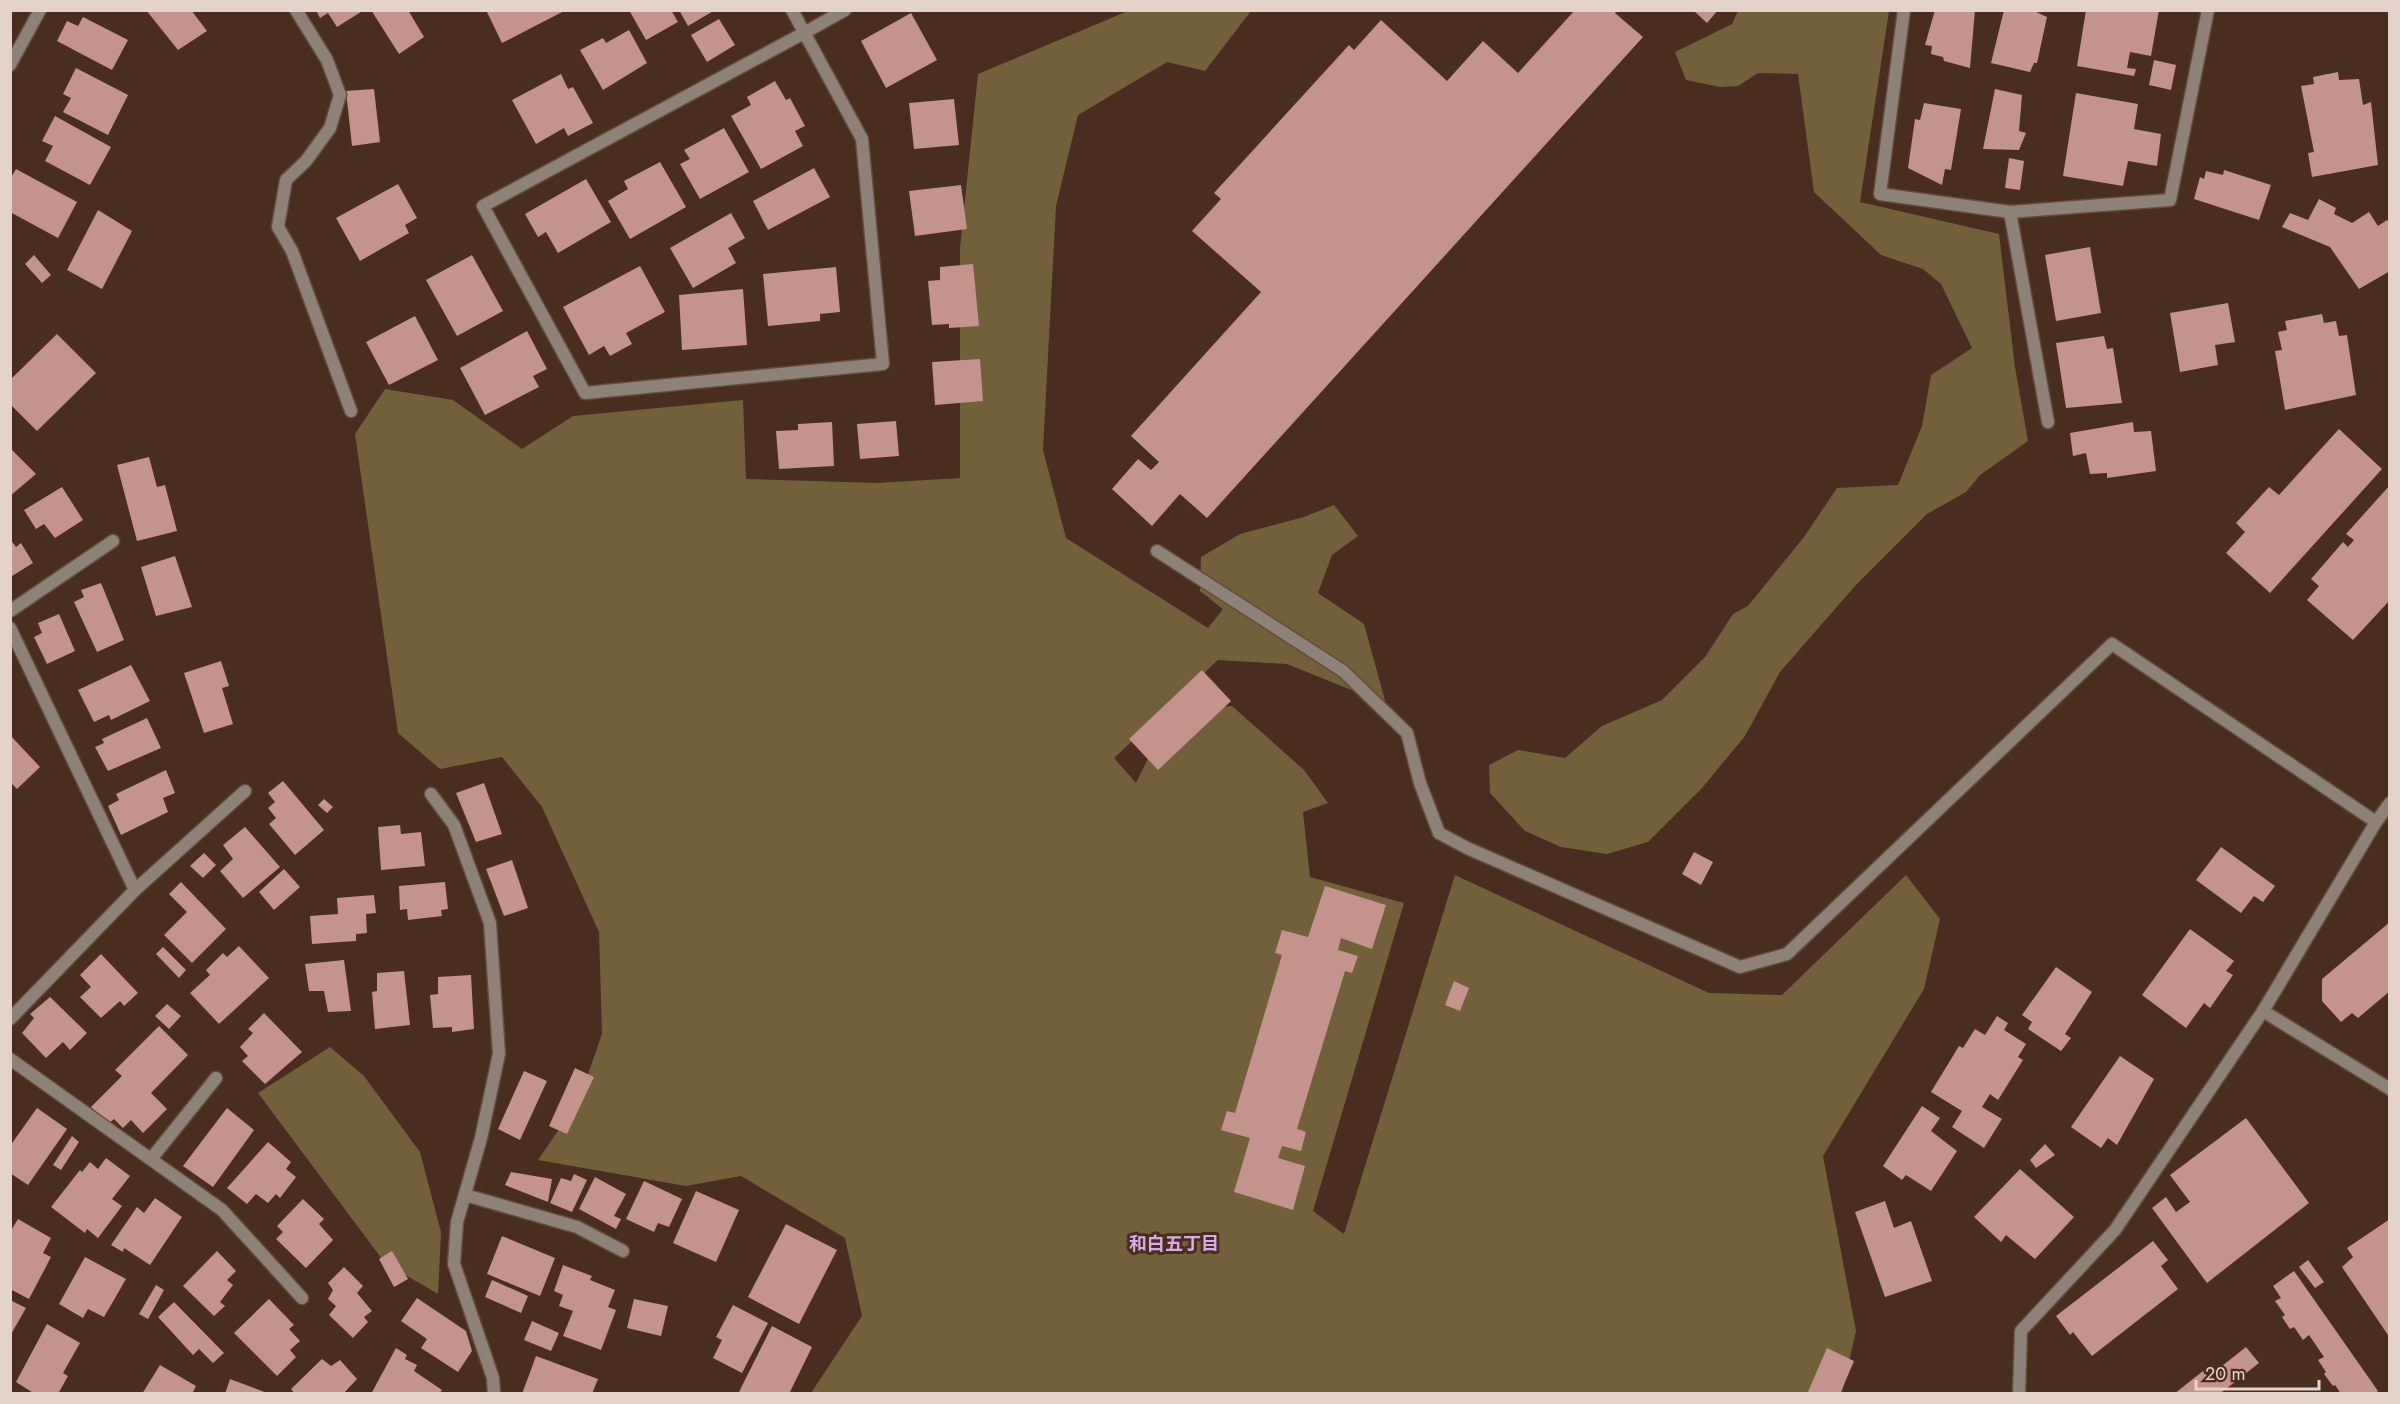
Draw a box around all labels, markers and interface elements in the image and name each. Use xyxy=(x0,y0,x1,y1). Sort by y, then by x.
district label: 和白五丁目 xyxy=(1129,1231,1219,1257)
scale bar xyxy=(2196,1353,2319,1391)
text: 20 m xyxy=(2205,1361,2245,1387)

